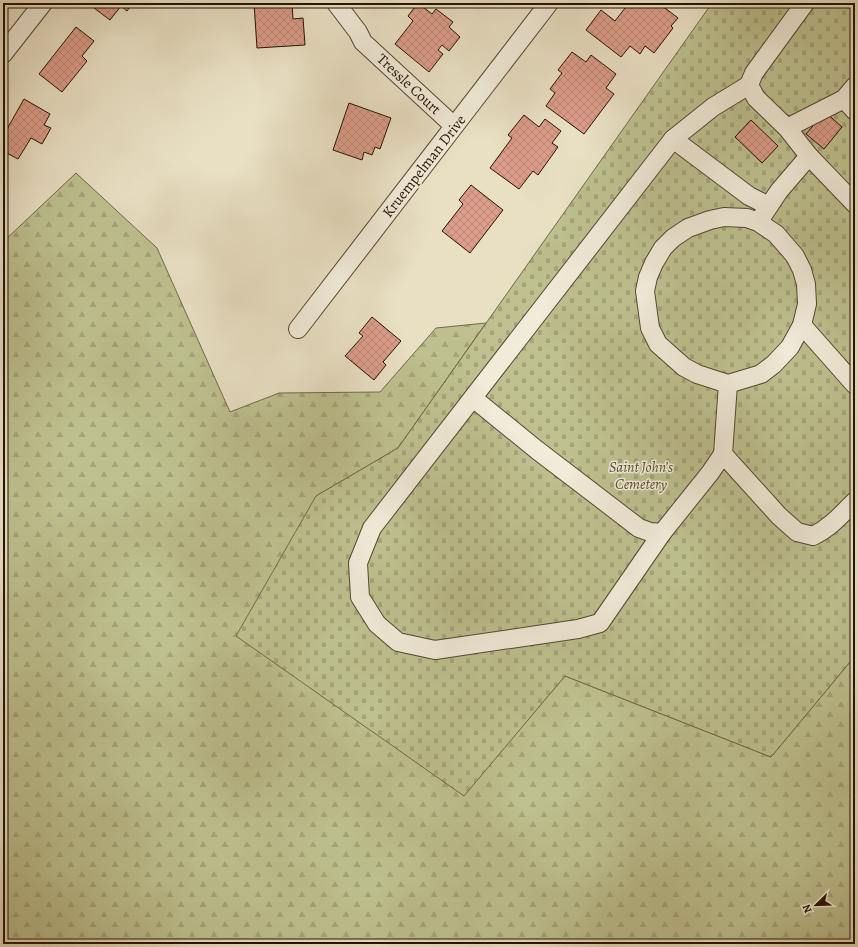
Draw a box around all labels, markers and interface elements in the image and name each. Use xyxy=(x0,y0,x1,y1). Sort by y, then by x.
street label: Tressle Court xyxy=(373,49,445,119)
street label: Kruempelman Drive xyxy=(378,110,471,221)
park label: Saint John’s Cemetery xyxy=(609,457,673,494)
north arrow xyxy=(796,885,836,925)
text: N xyxy=(799,902,816,915)

